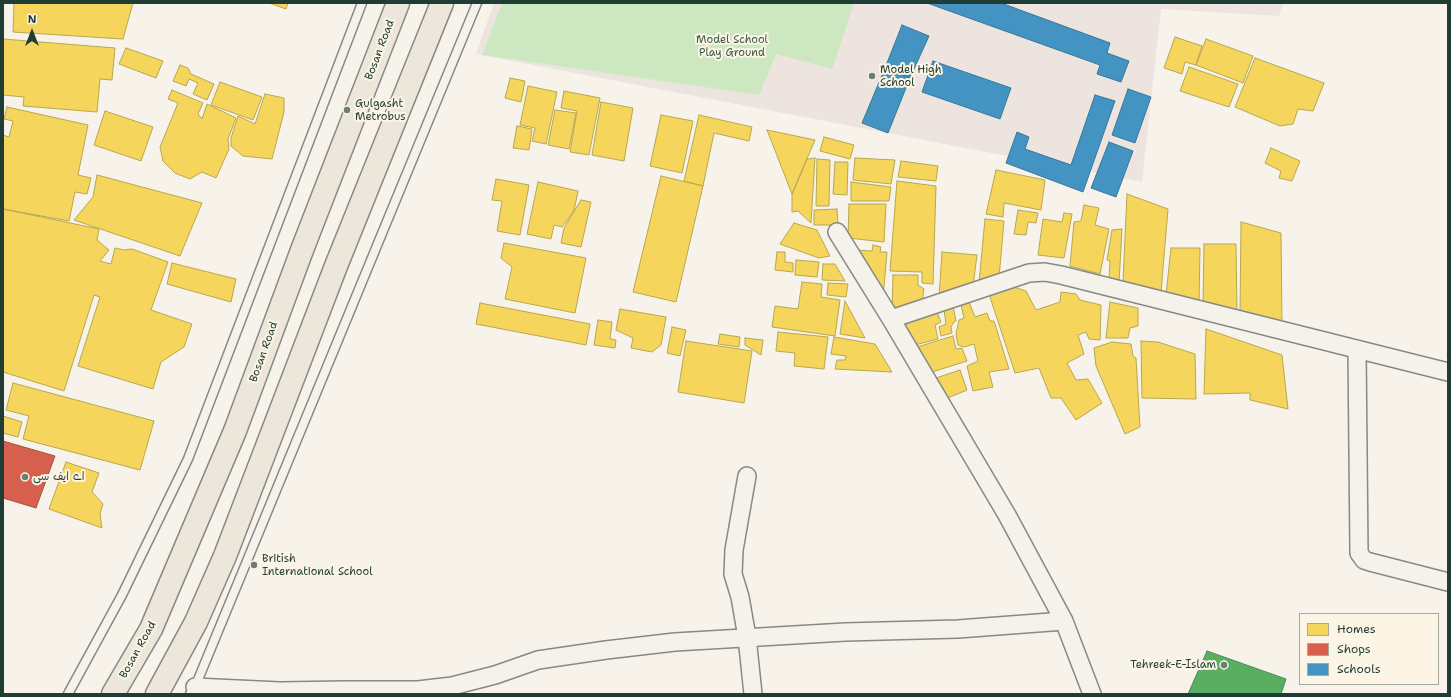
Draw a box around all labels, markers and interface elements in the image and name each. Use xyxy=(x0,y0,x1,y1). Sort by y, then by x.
north arrow xyxy=(12,12,52,52)
text: N xyxy=(28,12,36,27)
street label: Bosan Road xyxy=(363,18,397,82)
park label: Model School Play Ground xyxy=(696,33,768,59)
place label: Model High School xyxy=(880,63,942,89)
marker: Model High School xyxy=(867,71,877,81)
place label: Gulgasht Metrobus xyxy=(355,97,406,123)
marker: Gulgasht Metrobus xyxy=(342,105,352,115)
street label: Bosan Road xyxy=(247,320,281,384)
place label: اے ایف سی xyxy=(33,470,85,484)
marker: اے ایف سی xyxy=(20,472,30,482)
place label: British International School xyxy=(262,552,372,578)
marker: British International School xyxy=(249,560,259,570)
legend xyxy=(1299,613,1439,685)
street label: Bosan Road xyxy=(117,619,159,681)
text: Homes xyxy=(1337,621,1376,637)
text: Shops xyxy=(1337,641,1371,657)
place label: Tehreek-E-Islam xyxy=(1130,658,1216,672)
marker: Tehreek-E-Islam xyxy=(1219,660,1229,670)
text: Schools xyxy=(1337,661,1381,677)

